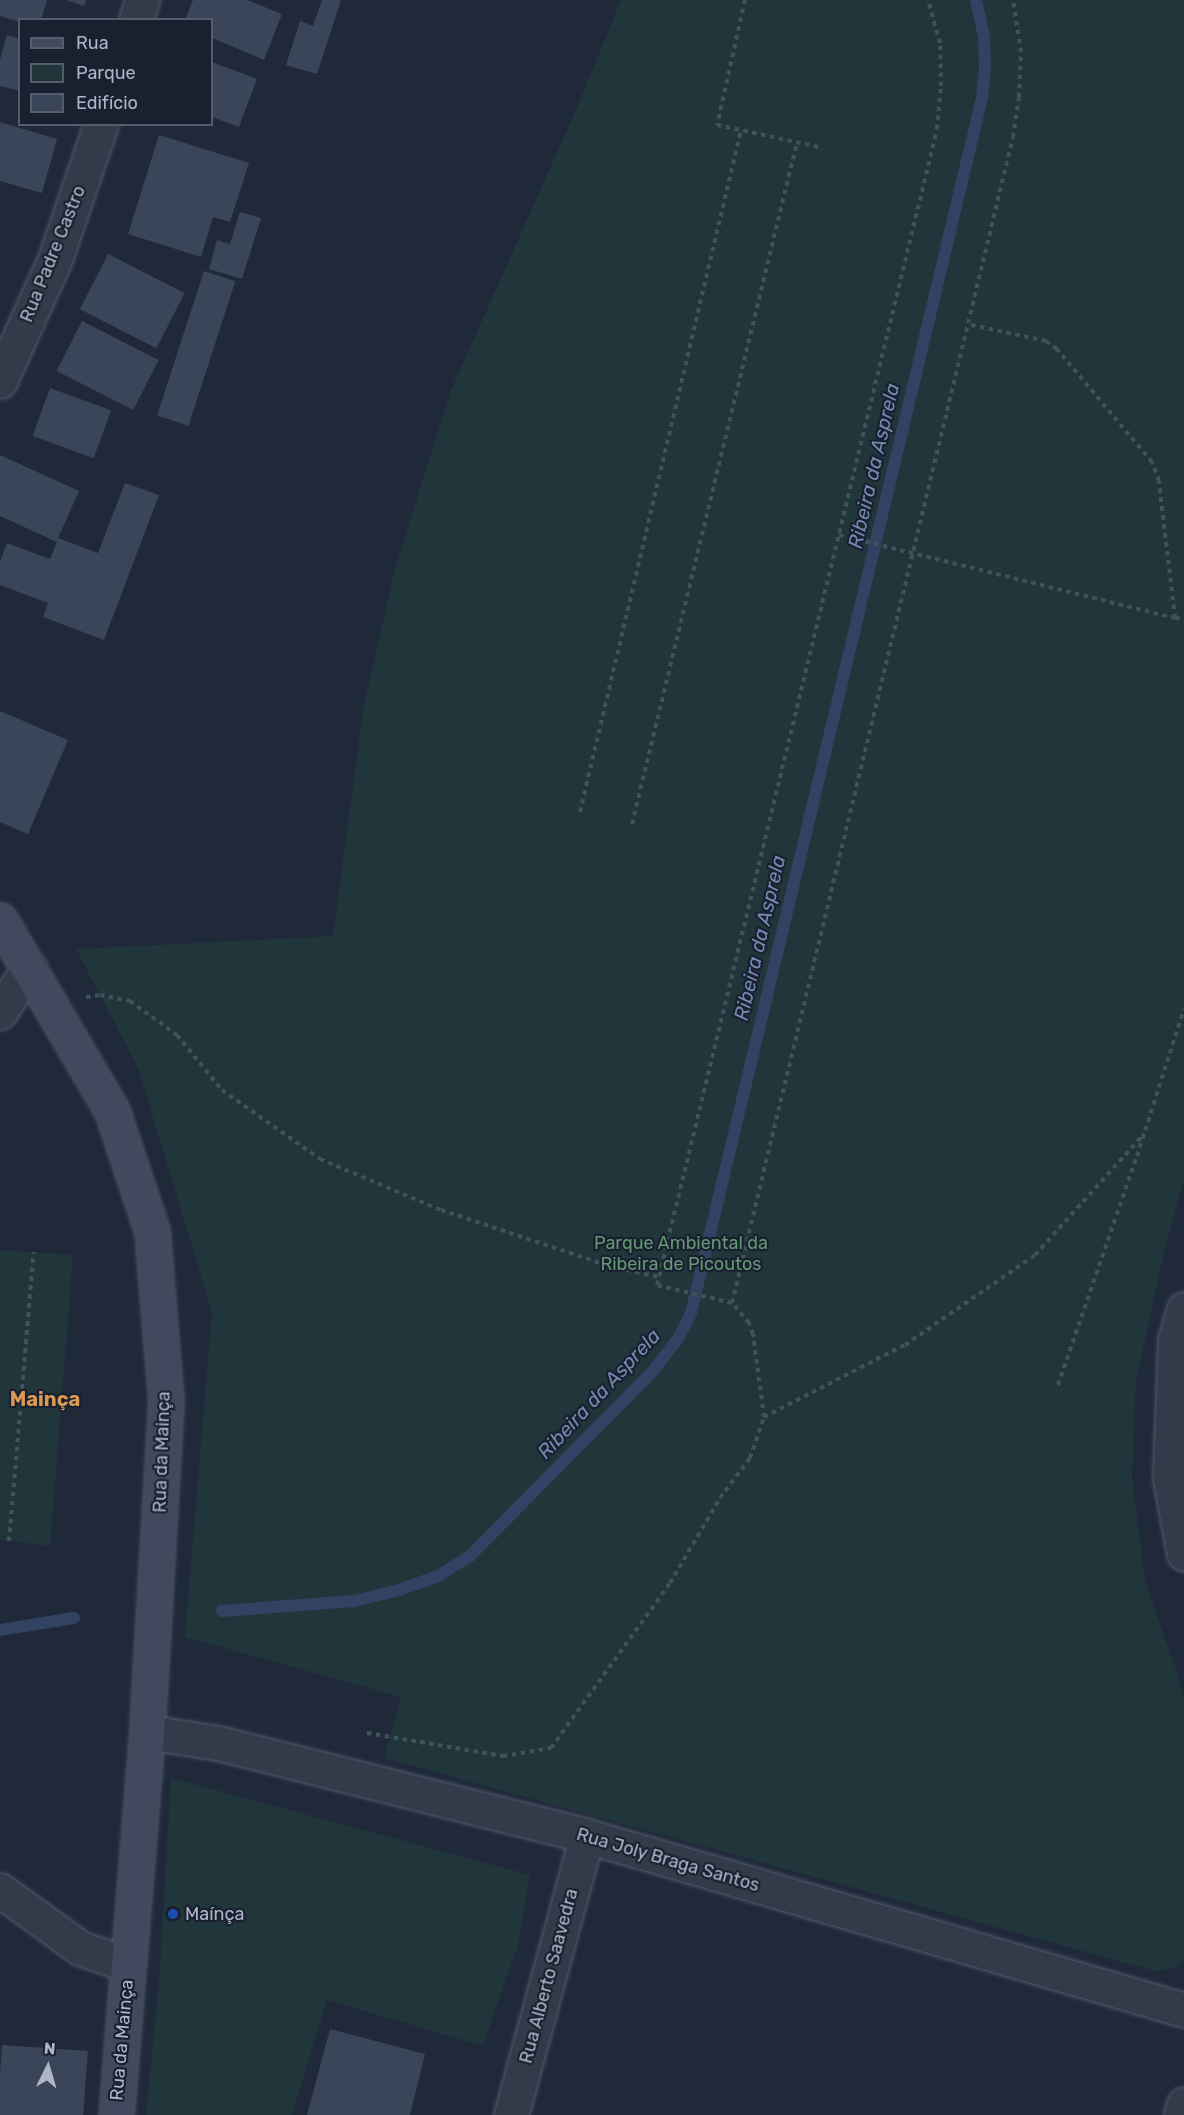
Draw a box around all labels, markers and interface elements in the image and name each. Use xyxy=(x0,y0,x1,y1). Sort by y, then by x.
legend xyxy=(18,18,213,126)
text: Rua xyxy=(76,32,109,54)
text: Parque xyxy=(76,62,136,84)
text: Edifício xyxy=(76,92,138,114)
street label: Rua Padre Castro xyxy=(16,183,90,325)
water label: Ribeira da Asprela xyxy=(843,381,905,551)
water label: Ribeira da Asprela xyxy=(729,853,791,1023)
park label: Parque Ambiental da Ribeira de Picoutos xyxy=(594,1233,768,1276)
water label: Ribeira da Asprela xyxy=(532,1324,666,1464)
district label: Mainça xyxy=(10,1387,80,1411)
street label: Rua da Mainça xyxy=(149,1391,175,1513)
street label: Rua Joly Braga Santos xyxy=(574,1823,762,1897)
street label: Rua Alberto Saavedra xyxy=(515,1886,583,2066)
place label: Maínça xyxy=(185,1903,244,1925)
marker: Maínça xyxy=(166,1907,180,1921)
street label: Rua da Mainça xyxy=(106,1979,138,2101)
north arrow xyxy=(18,2037,78,2097)
text: N xyxy=(43,2039,56,2059)

